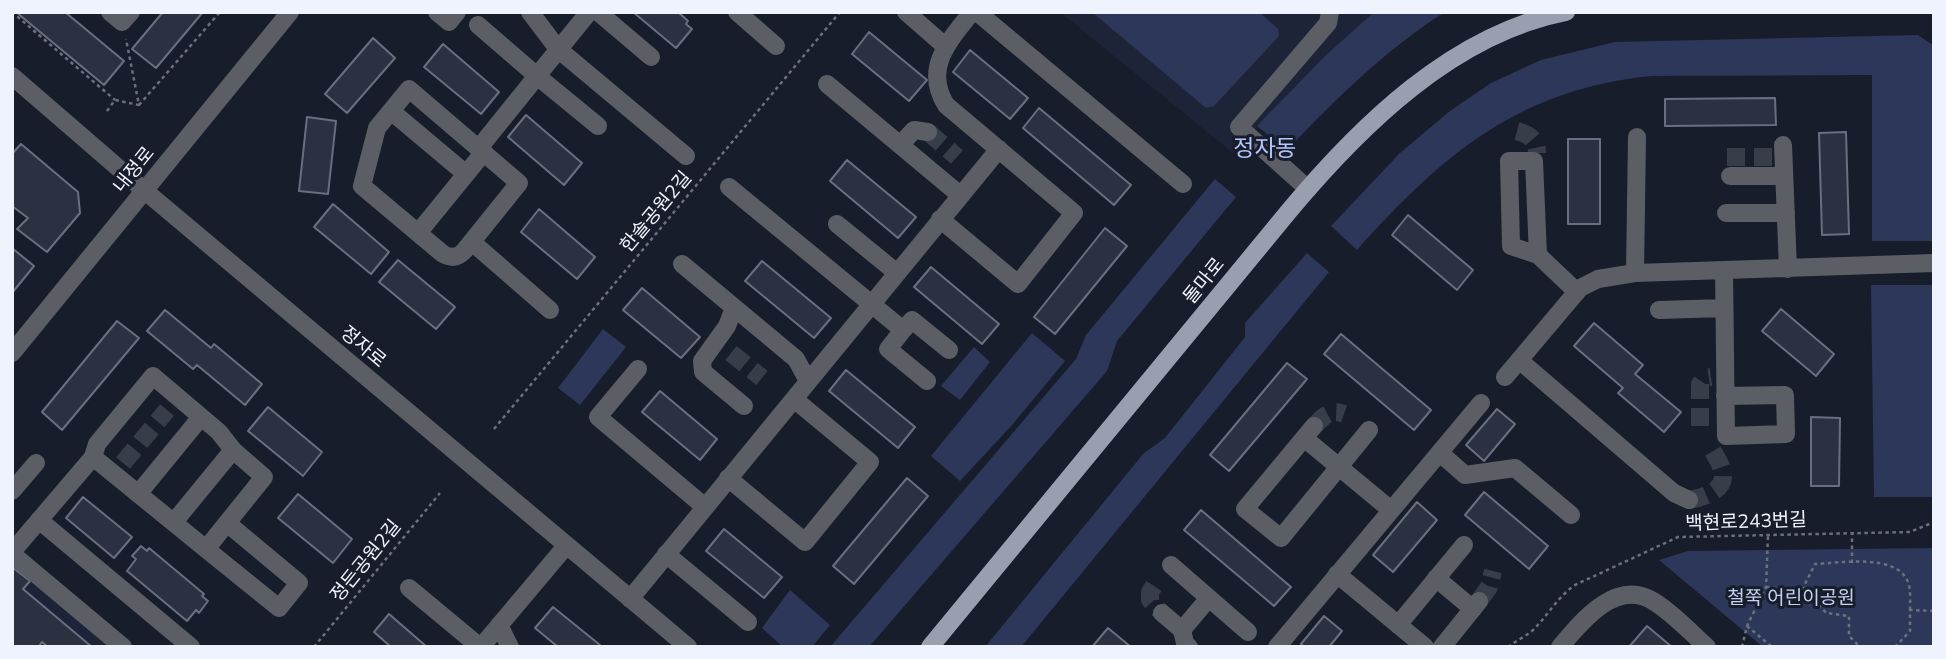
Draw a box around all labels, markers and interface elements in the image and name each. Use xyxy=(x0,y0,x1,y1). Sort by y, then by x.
district label: 정자동 xyxy=(1233,135,1297,163)
street label: 내정로 xyxy=(109,142,159,198)
street label: 한솔공원2길 xyxy=(616,167,696,257)
street label: 돌마로 xyxy=(1179,253,1229,309)
street label: 정자로 xyxy=(336,321,390,373)
street label: 백현로243번길 xyxy=(1685,508,1807,536)
street label: 정든공원2길 xyxy=(326,515,406,607)
park label: 철쭉 어린이공원 xyxy=(1727,587,1855,609)

